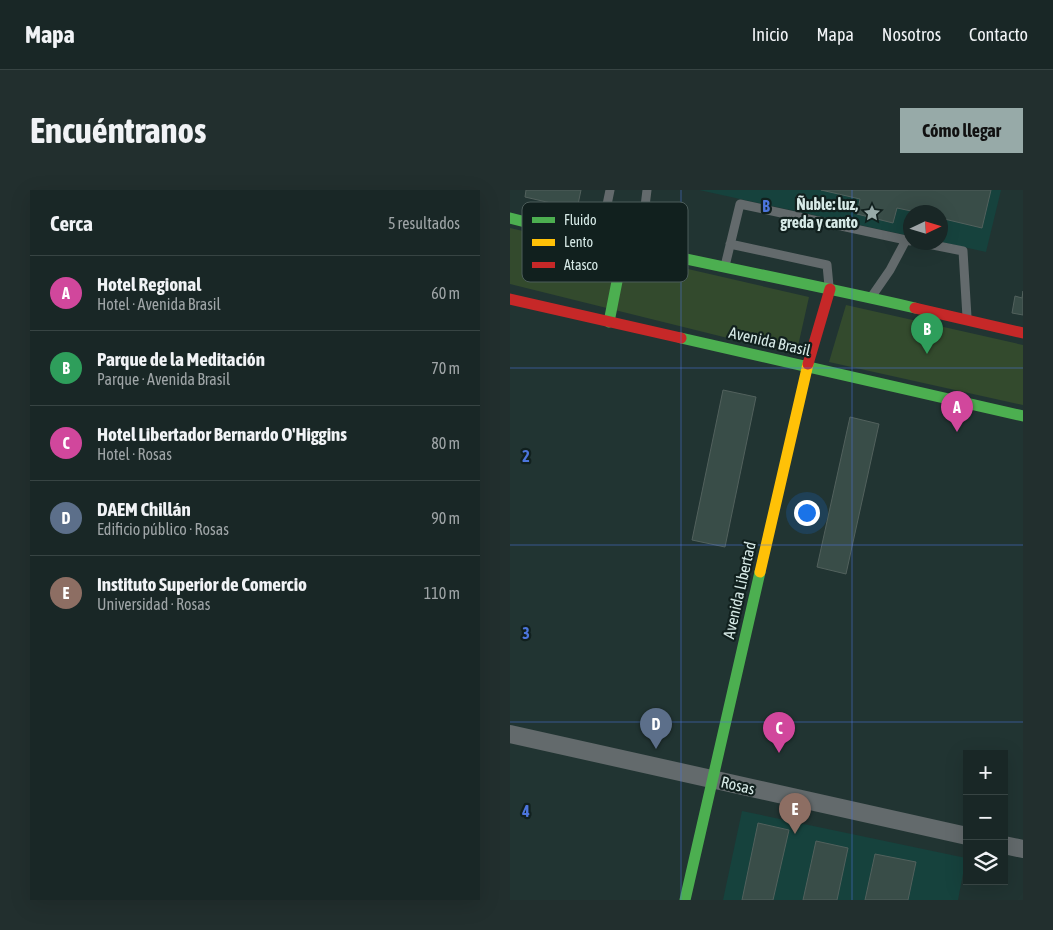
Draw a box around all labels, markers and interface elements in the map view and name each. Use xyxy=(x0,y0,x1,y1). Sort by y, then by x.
text: Mapa xyxy=(25,21,75,48)
text: Inicio xyxy=(752,24,788,45)
text: Mapa xyxy=(816,24,854,45)
text: Nosotros xyxy=(882,24,941,45)
text: Contacto xyxy=(969,24,1028,45)
button: Cómo llegar xyxy=(900,108,1023,153)
text: Encuéntranos xyxy=(30,110,206,150)
place label: Ñuble: luz, greda y canto xyxy=(780,195,858,231)
text: B xyxy=(762,197,770,215)
legend xyxy=(522,202,688,282)
place icon: Ñuble: luz, greda y canto xyxy=(862,203,882,223)
north arrow xyxy=(903,205,948,250)
text: Cerca xyxy=(50,211,93,235)
text: Fluido xyxy=(564,212,597,228)
text: 5 resultados xyxy=(388,214,460,232)
text: Lento xyxy=(564,234,593,250)
text: Atasco xyxy=(564,257,598,273)
text: Hotel Regional xyxy=(97,273,201,295)
text: A xyxy=(62,284,70,302)
text: 60 m xyxy=(431,284,460,302)
text: Hotel · Avenida Brasil xyxy=(97,295,221,313)
pin: B xyxy=(911,313,943,354)
street label: Avenida Brasil xyxy=(727,323,813,359)
text: Parque de la Meditación xyxy=(97,348,265,370)
text: B xyxy=(62,359,70,377)
text: 70 m xyxy=(431,359,460,377)
text: Parque · Avenida Brasil xyxy=(97,370,230,388)
pin: A xyxy=(941,391,973,432)
text: Hotel Libertador Bernardo O'Higgins xyxy=(97,423,347,445)
text: C xyxy=(62,434,70,452)
text: 80 m xyxy=(431,434,460,452)
text: Hotel · Rosas xyxy=(97,445,172,463)
text: 2 xyxy=(522,447,530,465)
text: DAEM Chillán xyxy=(97,498,191,520)
your location xyxy=(794,500,820,526)
text: D xyxy=(62,509,70,527)
text: 90 m xyxy=(431,509,460,527)
text: Edificio público · Rosas xyxy=(97,520,229,538)
street label: Avenida Libertad xyxy=(719,540,759,640)
text: Instituto Superior de Comercio xyxy=(97,573,307,595)
text: E xyxy=(63,584,69,602)
text: 110 m xyxy=(424,584,460,602)
text: Universidad · Rosas xyxy=(97,595,210,613)
text: 3 xyxy=(522,624,530,642)
pin: D xyxy=(640,708,672,749)
pin: C xyxy=(763,712,795,753)
map controls xyxy=(963,750,1008,885)
button: + xyxy=(963,750,1008,795)
street label: Rosas xyxy=(719,772,757,798)
pin: E xyxy=(779,793,811,834)
button: − xyxy=(963,795,1008,840)
text: 4 xyxy=(521,802,530,820)
button: layers xyxy=(963,840,1008,885)

